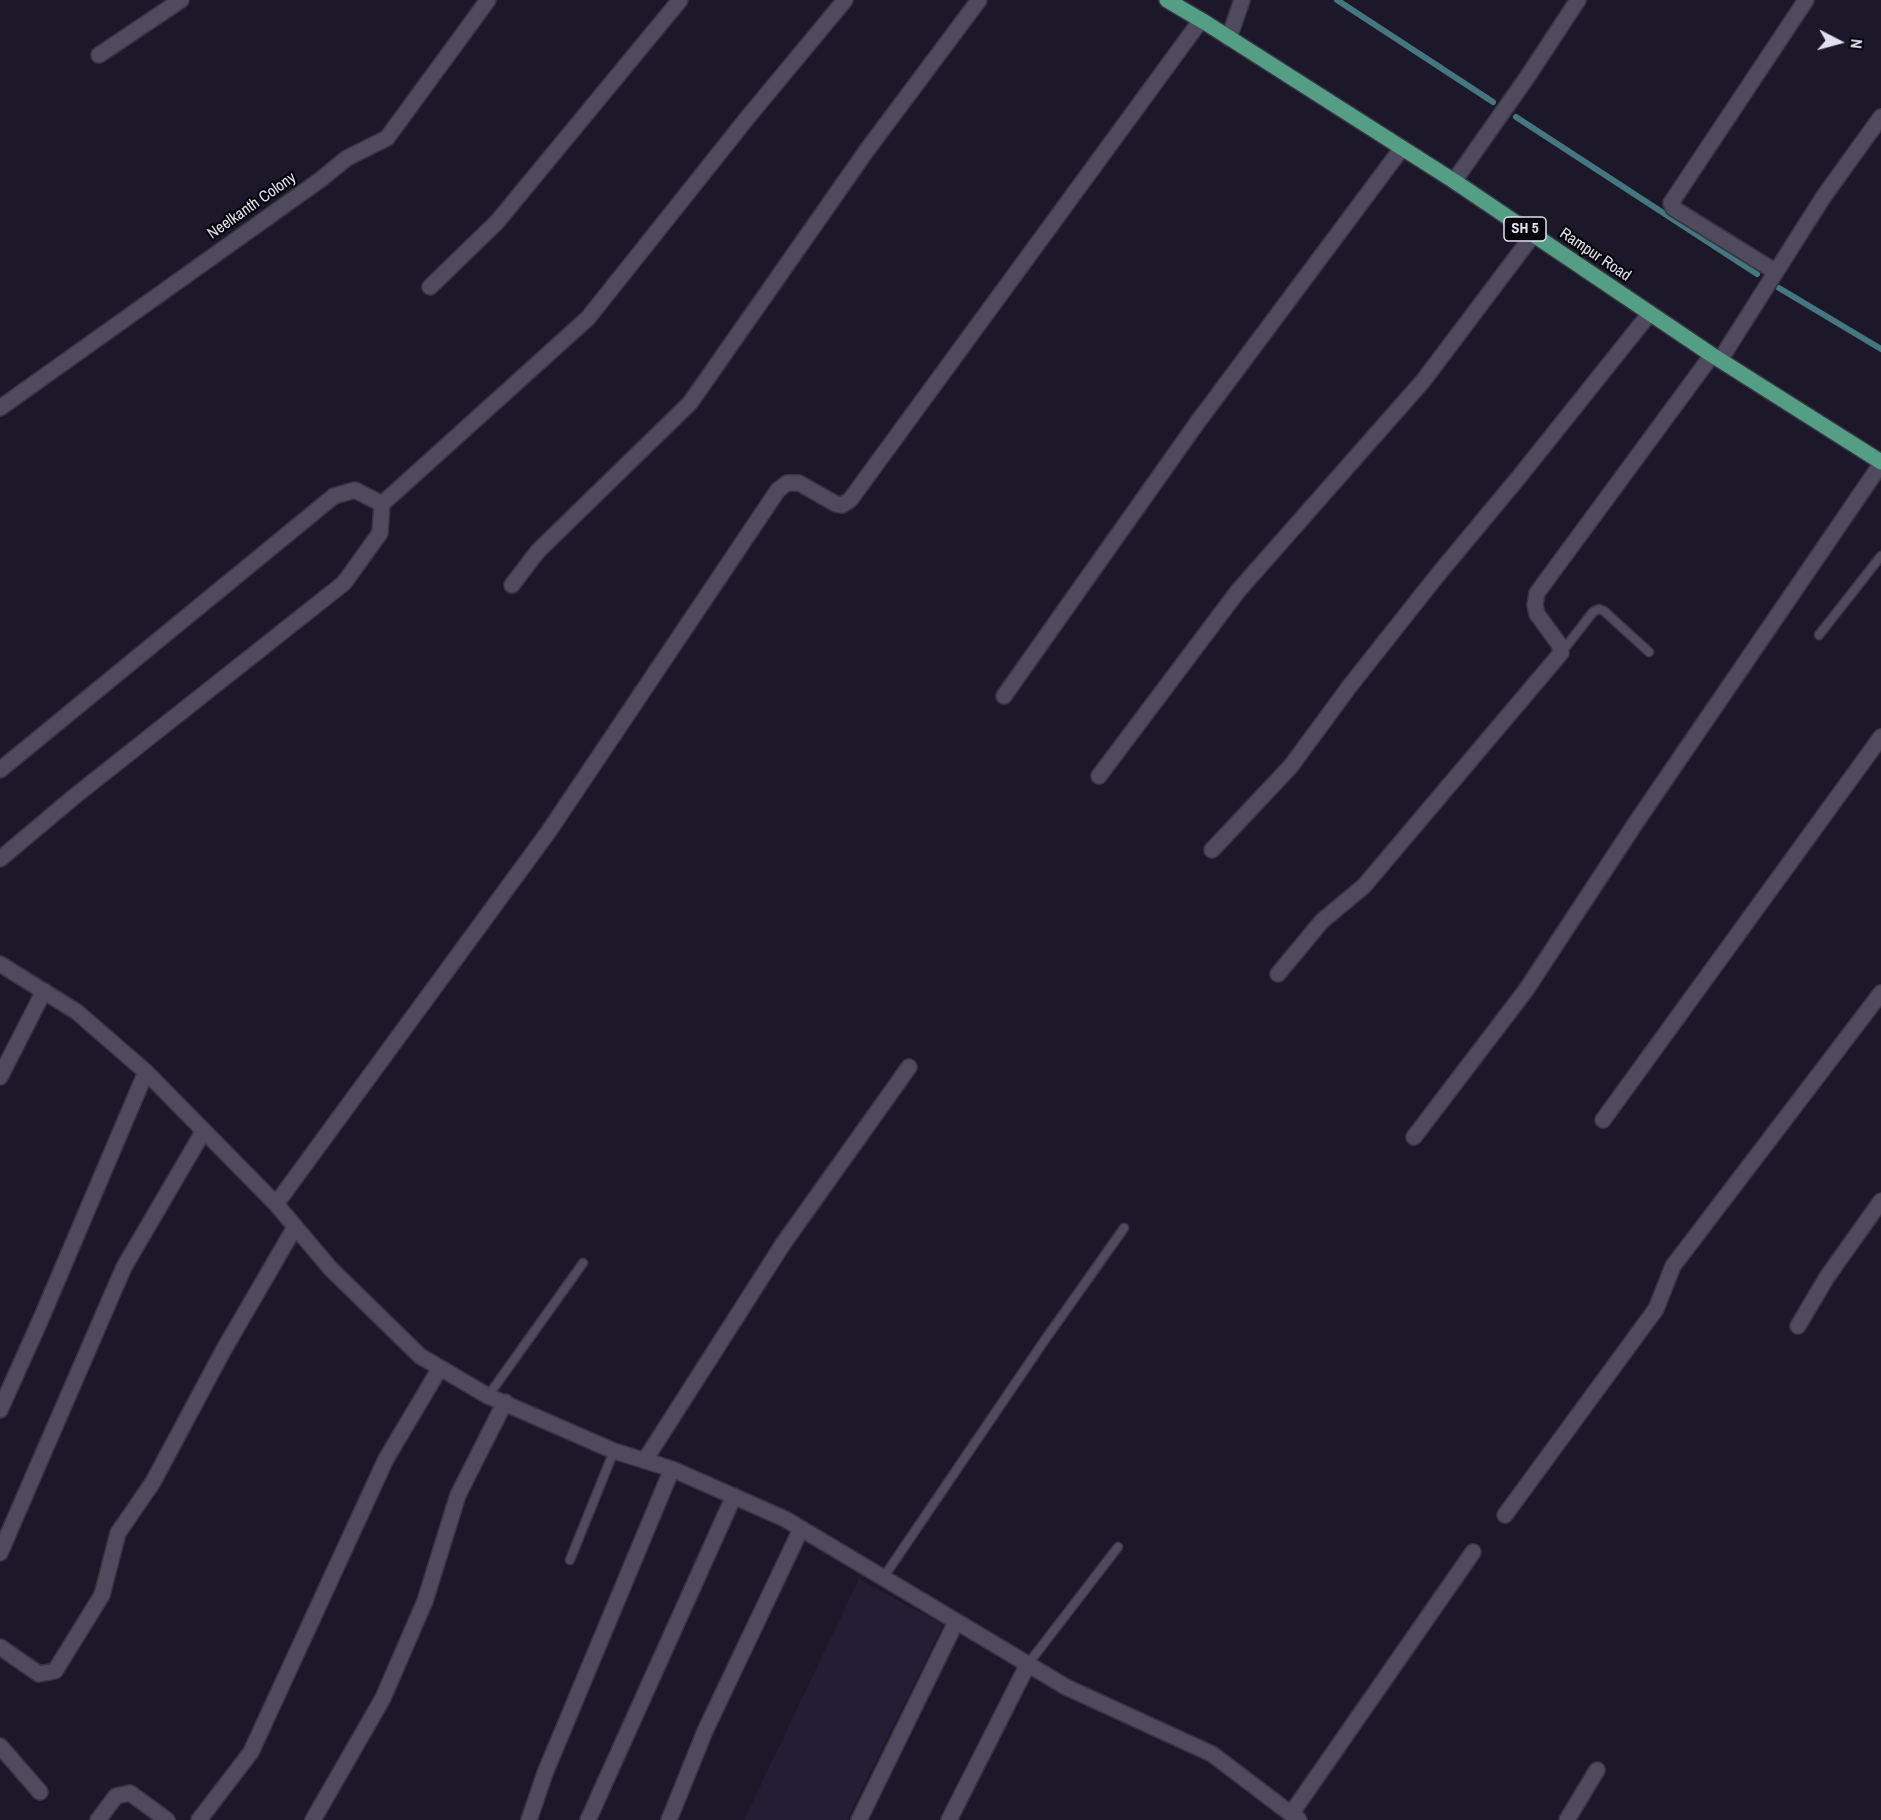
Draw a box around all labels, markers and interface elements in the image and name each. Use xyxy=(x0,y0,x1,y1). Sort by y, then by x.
north arrow xyxy=(1809,12,1869,72)
text: N xyxy=(1845,38,1868,50)
street label: Neelkanth Colony xyxy=(204,168,300,244)
road number: SH 5 xyxy=(1504,217,1546,241)
street label: Rampur Road xyxy=(1556,224,1634,286)

